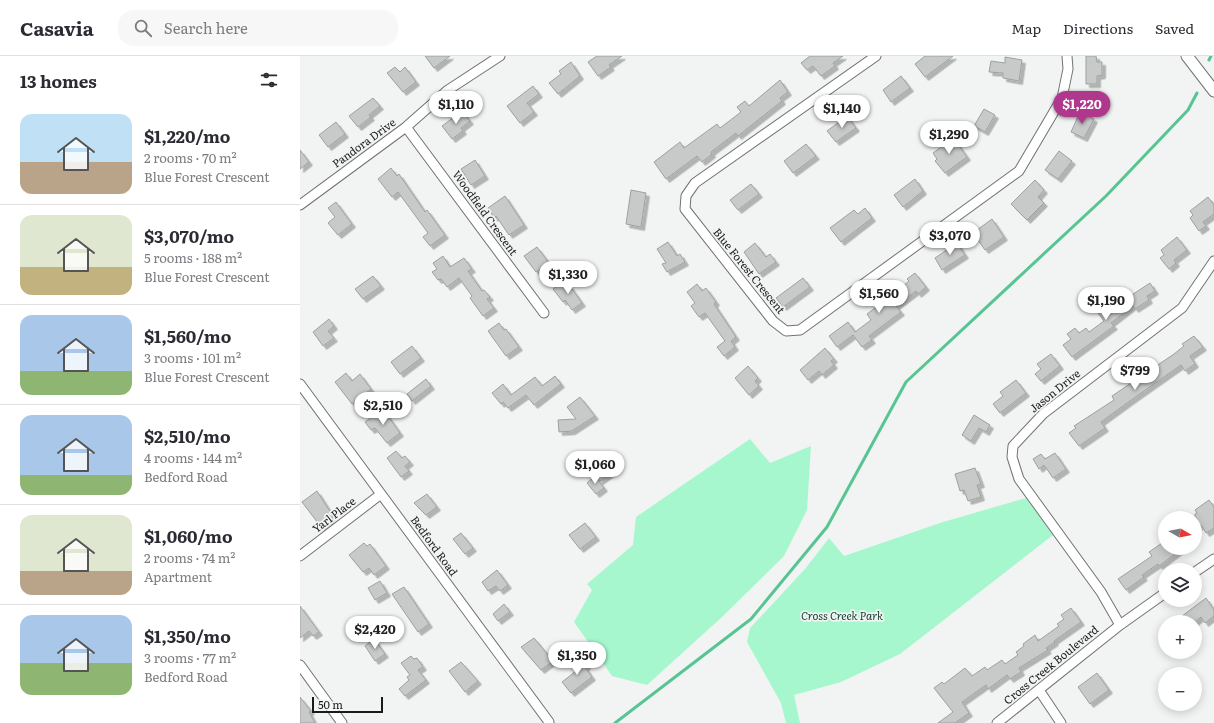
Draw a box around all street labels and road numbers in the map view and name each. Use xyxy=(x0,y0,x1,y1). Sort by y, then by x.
street label: Pandora Drive xyxy=(328,114,399,171)
street label: Woodfield Crescent xyxy=(450,167,522,259)
street label: Blue Forest Crescent xyxy=(710,224,790,317)
street label: Jason Drive xyxy=(1026,365,1083,416)
street label: Yarl Place xyxy=(308,492,359,536)
street label: Bedford Road xyxy=(407,512,462,579)
street label: Cross Creek Boulevard xyxy=(1000,621,1101,708)

